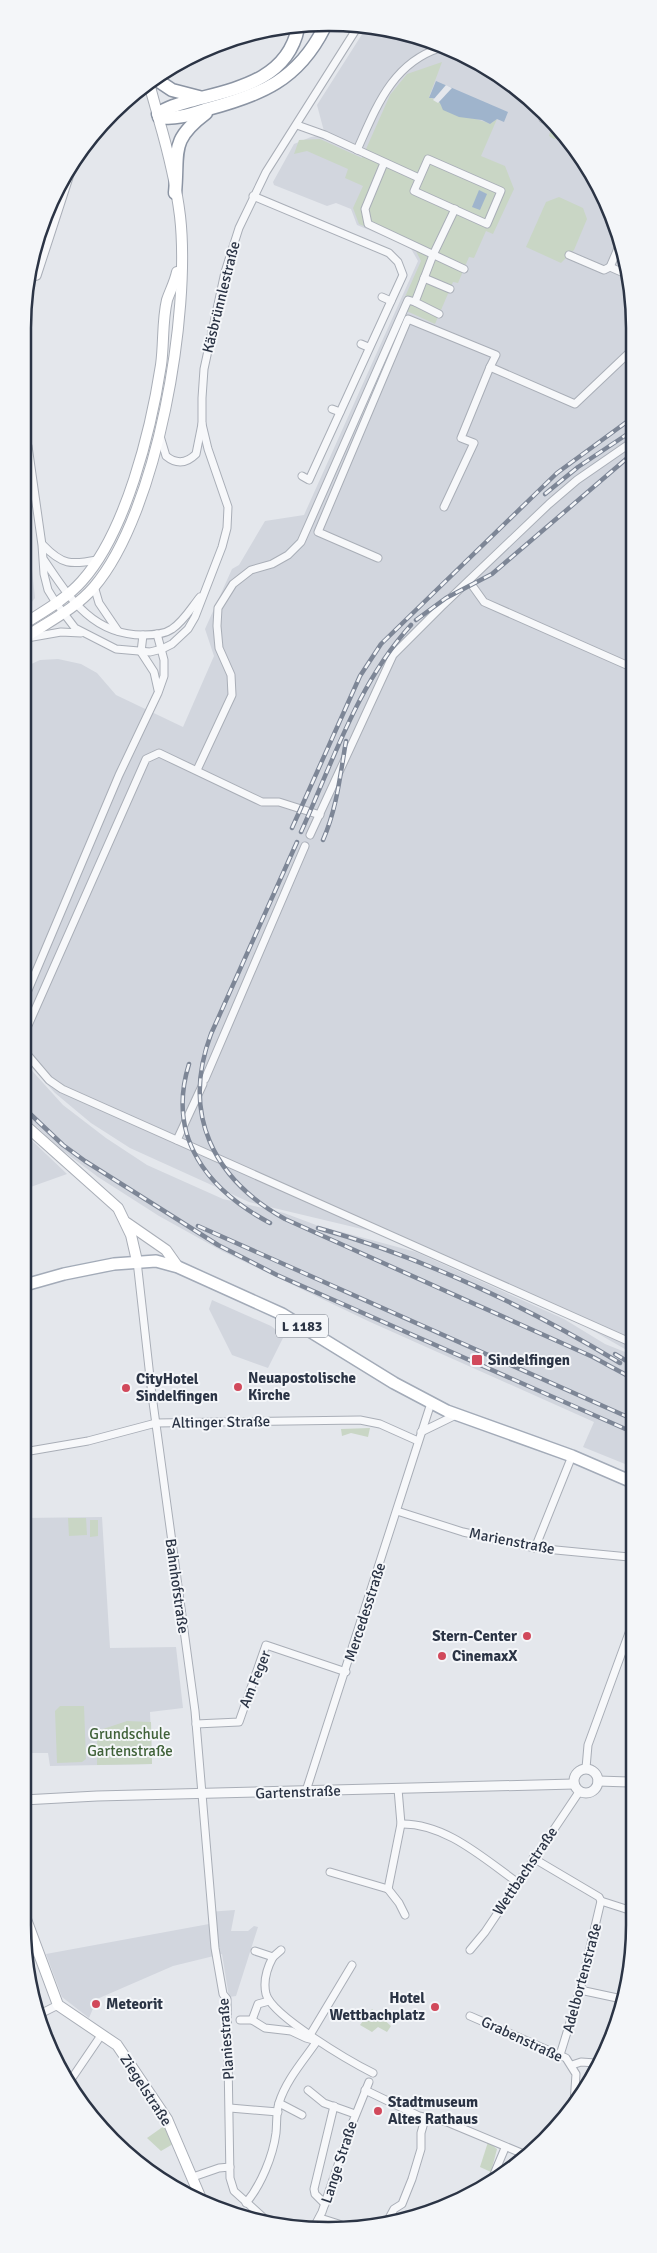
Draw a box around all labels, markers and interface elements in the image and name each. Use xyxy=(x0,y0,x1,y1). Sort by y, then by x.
street label: Käsbrünnlestraße xyxy=(198,239,244,355)
road number: L 1183 xyxy=(276,1314,328,1338)
place label: Sindelfingen xyxy=(488,1351,570,1369)
marker: Sindelfingen xyxy=(470,1353,484,1367)
place label: Neuapostolische Kirche xyxy=(248,1369,356,1404)
place label: CityHotel Sindelfingen xyxy=(136,1370,218,1405)
marker: Neuapostolische Kirche xyxy=(232,1381,244,1393)
marker: CityHotel Sindelfingen xyxy=(120,1382,132,1394)
street label: Altinger Straße xyxy=(172,1412,270,1432)
street label: Marienstraße xyxy=(468,1524,556,1558)
street label: Bahnhofstraße xyxy=(161,1537,193,1635)
street label: Mercedesstraße xyxy=(341,1560,389,1664)
place label: Stern-Center xyxy=(432,1627,517,1645)
marker: Stern-Center xyxy=(521,1630,533,1642)
street label: Am Feger xyxy=(235,1647,275,1710)
place label: CinemaxX xyxy=(452,1647,518,1665)
marker: CinemaxX xyxy=(436,1650,448,1662)
park label: Grundschule Gartenstraße xyxy=(87,1725,173,1760)
street label: Gartenstraße xyxy=(255,1782,341,1802)
street label: Wettbachstraße xyxy=(489,1823,561,1919)
street label: Adelbortenstraße xyxy=(559,1921,605,2035)
place label: Hotel Wettbachplatz xyxy=(329,1989,425,2024)
place label: Meteorit xyxy=(106,1995,163,2013)
street label: Planiestraße xyxy=(214,1997,238,2081)
marker: Meteorit xyxy=(90,1998,102,2010)
marker: Hotel Wettbachplatz xyxy=(429,2001,441,2013)
street label: Grabenstraße xyxy=(478,2012,566,2066)
street label: Ziegelstraße xyxy=(116,2051,176,2129)
place label: Stadtmuseum Altes Rathaus xyxy=(388,2093,478,2128)
marker: Stadtmuseum Altes Rathaus xyxy=(372,2105,384,2117)
street label: Lange Straße xyxy=(317,2118,361,2206)

